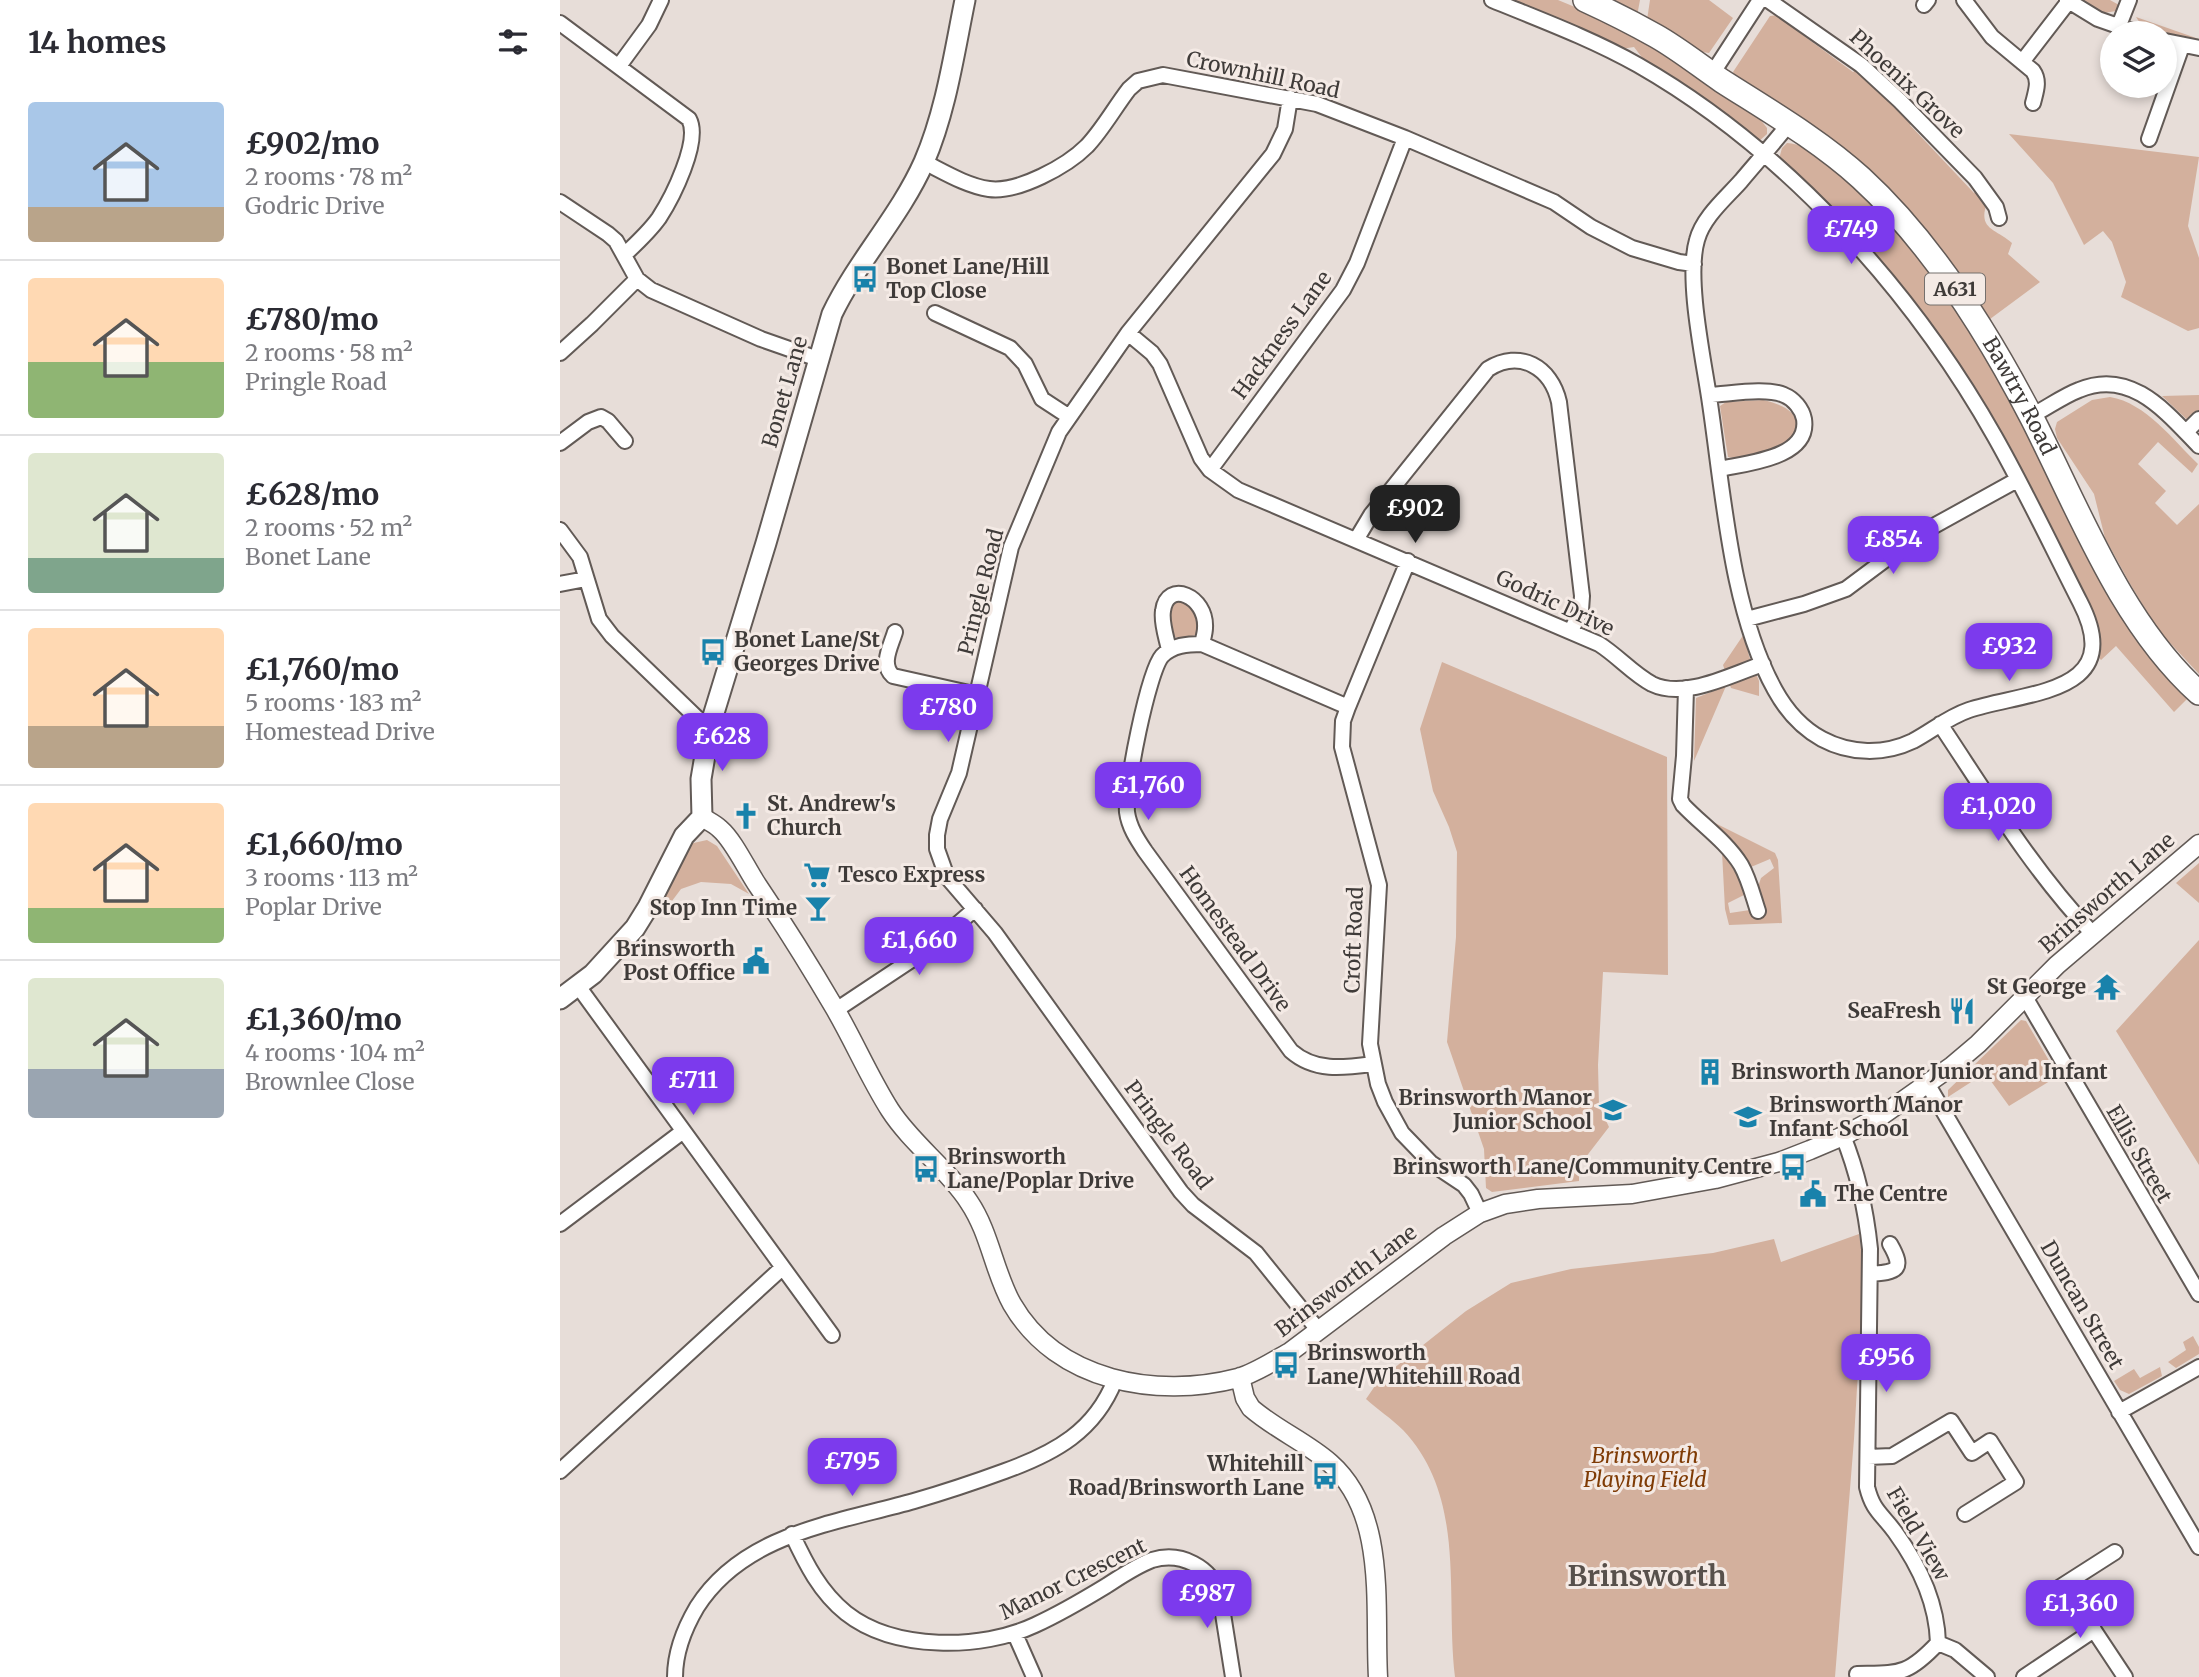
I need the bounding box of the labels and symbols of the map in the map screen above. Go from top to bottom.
street label: Phoenix Grove [1844,23,1971,144]
street label: Crownhill Road [1184,45,1343,104]
pin: £749 [1810,206,1892,266]
place label: Bonet Lane/Hill Top Close [886,253,1049,304]
bus stop icon: Bonet Lane/Hill Top Close [850,264,880,294]
street label: Hackness Lane [1226,265,1337,404]
road number: A631 [1925,274,1985,304]
street label: Bawtry Road [1977,332,2062,460]
street label: Bonet Lane [756,333,813,451]
pin: £902 [1374,486,1456,545]
pin: £854 [1852,516,1934,576]
street label: Pringle Road [952,525,1009,658]
street label: Godric Drive [1492,563,1619,642]
pin: £932 [1968,624,2050,683]
place label: Bonet Lane/St Georges Drive [734,626,881,677]
bus stop icon: Bonet Lane/St Georges Drive [698,637,728,667]
pin: £780 [907,684,989,744]
pin: £628 [681,714,763,773]
pin: £1,760 [1091,762,1205,822]
pin: £1,020 [1941,784,2055,843]
place label: St. Andrew's Church [767,790,896,841]
church icon: St. Andrew's Church [731,801,761,831]
street label: Brinsworth Lane [2033,826,2180,959]
supermarket icon: Tesco Express [802,860,832,890]
place label: Tesco Express [838,861,986,888]
street label: Homestead Drive [1174,861,1297,1017]
street label: Croft Road [1338,886,1369,994]
bar icon: Stop Inn Time [803,893,833,923]
place label: Stop Inn Time [650,894,797,921]
pin: £1,660 [862,918,976,977]
place label: Brinsworth Post Office [616,935,735,986]
public building icon: Brinsworth Post Office [741,946,771,976]
temple icon: St George [2092,972,2122,1002]
place label: St George [1987,973,2086,1000]
restaurant icon: SeaFresh [1947,996,1977,1026]
place label: SeaFresh [1847,997,1941,1024]
building icon: Brinsworth Manor Junior and Infant [1695,1057,1725,1087]
pin: £711 [652,1058,734,1117]
place label: Brinsworth Manor Junior and Infant [1731,1058,2108,1085]
street label: Pringle Road [1119,1075,1218,1195]
place label: Brinsworth Manor Junior School [1398,1084,1592,1135]
place label: Brinsworth Manor Infant School [1769,1091,1963,1142]
school or university icon: Brinsworth Manor Junior School [1598,1095,1628,1125]
street label: Ellis Street [2101,1100,2178,1208]
school or university icon: Brinsworth Manor Infant School [1733,1102,1763,1132]
place label: Brinsworth Lane/Poplar Drive [947,1143,1134,1194]
bus stop icon: Brinsworth Lane/Community Centre [1778,1152,1808,1182]
place label: Brinsworth Lane/Community Centre [1393,1153,1772,1180]
bus stop icon: Brinsworth Lane/Poplar Drive [911,1154,941,1184]
public building icon: The Centre [1798,1179,1828,1209]
place label: The Centre [1834,1180,1948,1207]
street label: Brinsworth Lane [1269,1218,1422,1343]
street label: Duncan Street [2035,1236,2130,1374]
pin: £956 [1845,1334,1927,1394]
place label: Brinsworth Lane/Whitehill Road [1307,1339,1520,1390]
bus stop icon: Brinsworth Lane/Whitehill Road [1271,1350,1301,1380]
pin: £795 [811,1438,893,1498]
park label: Brinsworth Playing Field [1583,1442,1707,1493]
place label: Whitehill Road/Brinsworth Lane [1069,1450,1304,1501]
bus stop icon: Whitehill Road/Brinsworth Lane [1310,1461,1340,1491]
street label: Field View [1881,1482,1956,1586]
street label: Manor Crescent [995,1531,1150,1626]
district label: Brinsworth [1568,1558,1727,1594]
pin: £987 [1166,1570,1248,1630]
pin: £1,360 [2023,1580,2137,1640]

